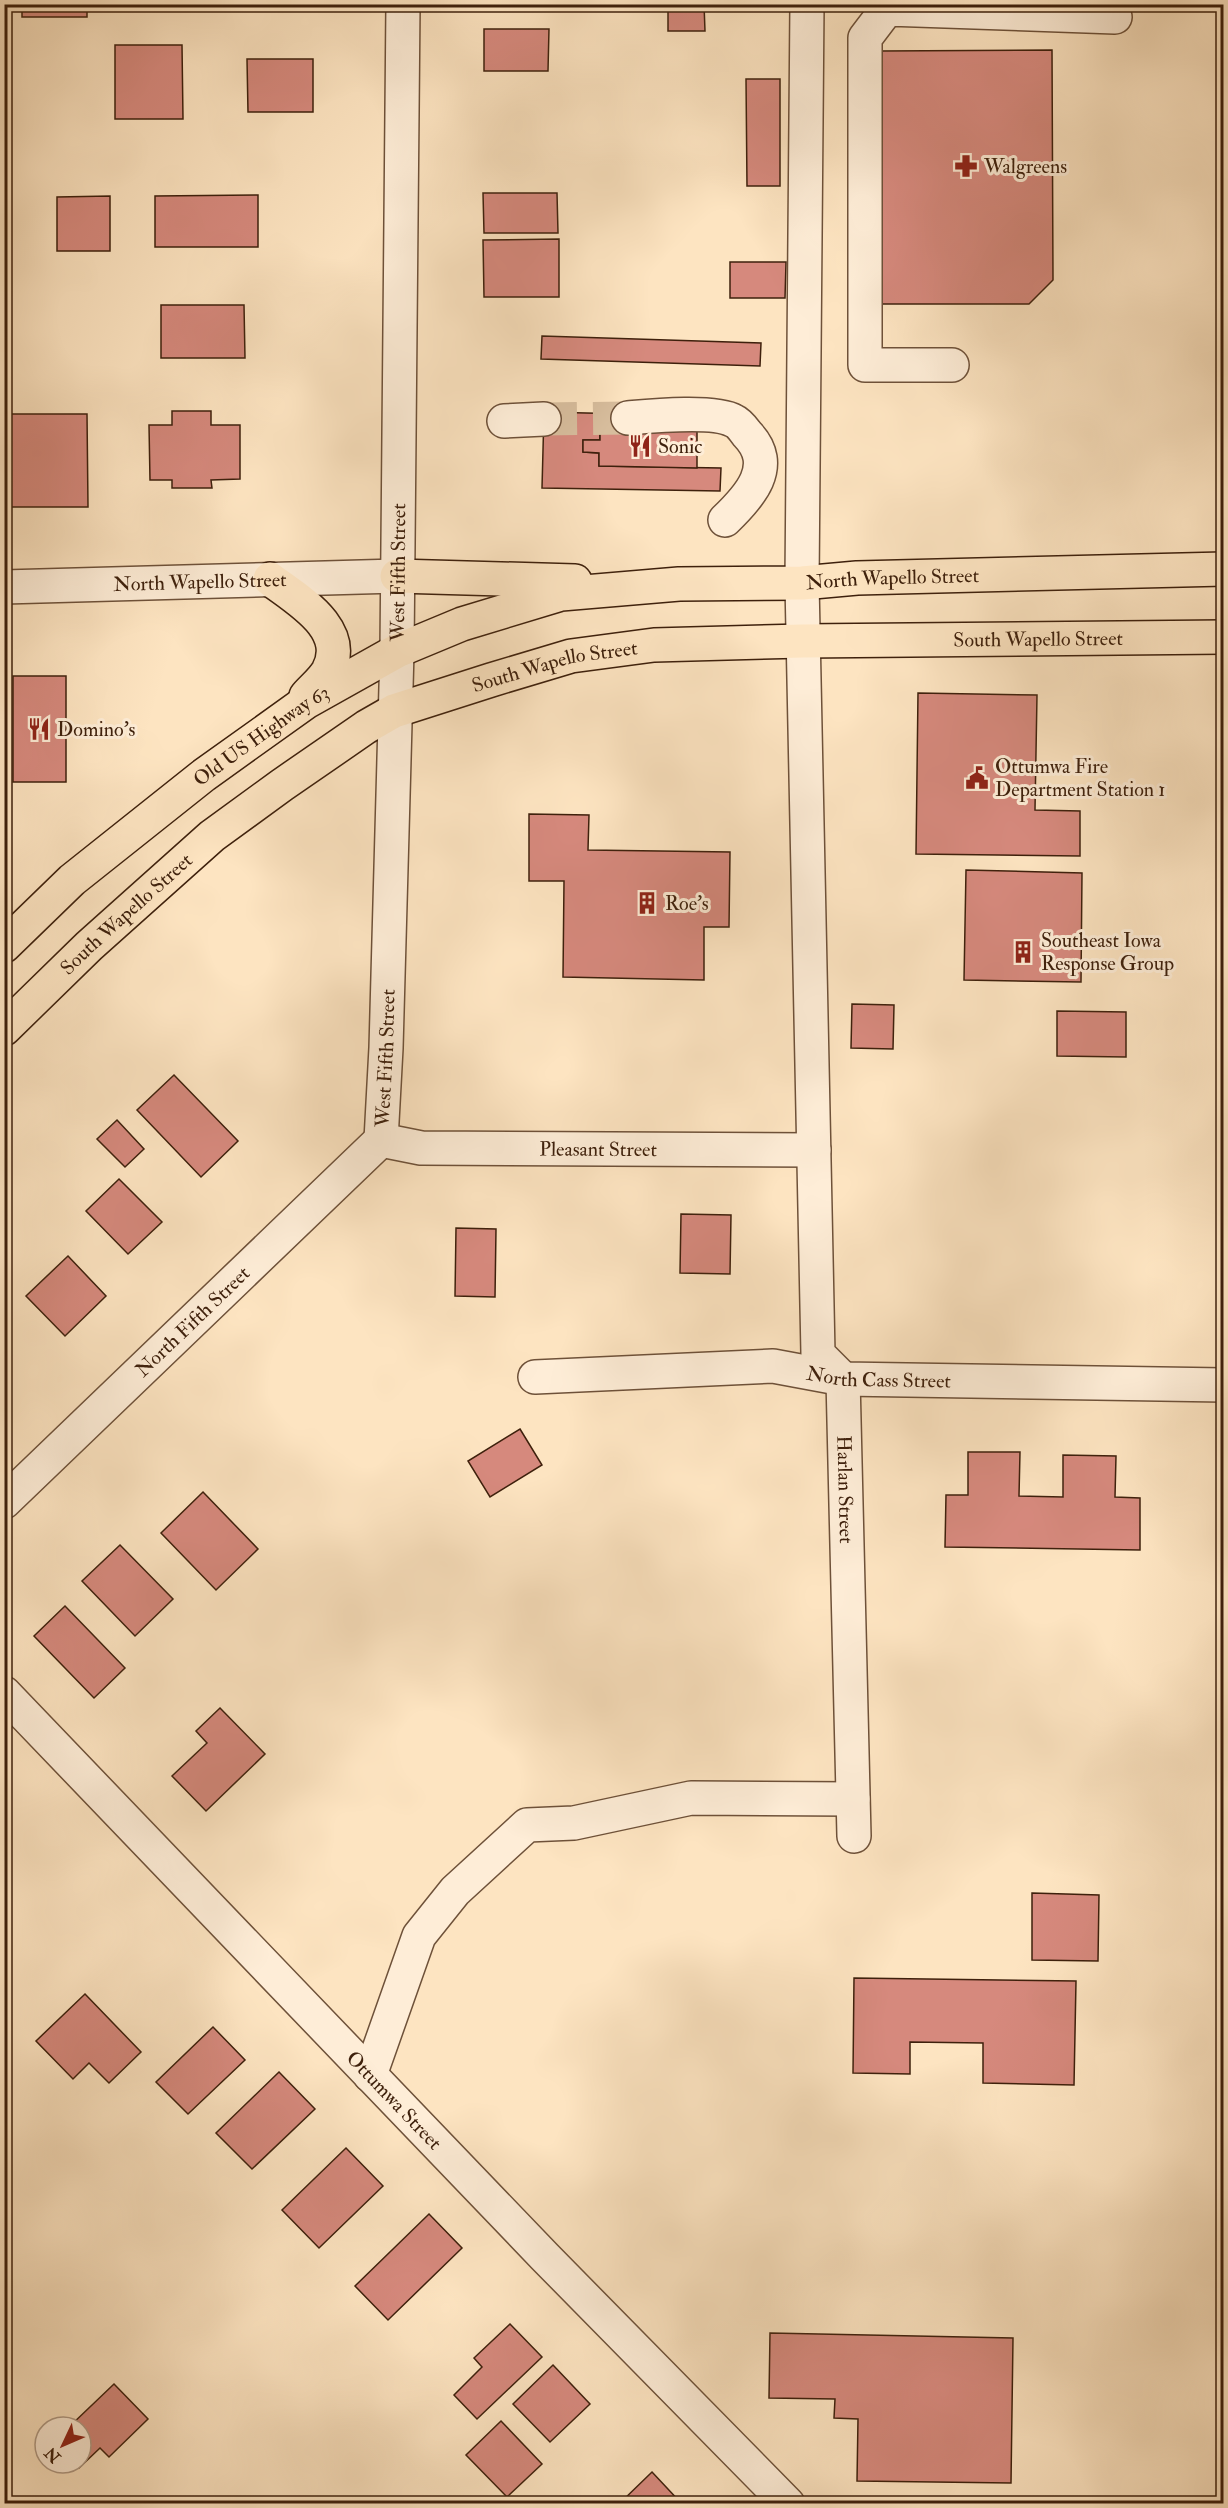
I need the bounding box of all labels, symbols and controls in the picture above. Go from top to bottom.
pharmacy icon: Walgreens [953,153,979,179]
place label: Walgreens [983,154,1067,179]
restaurant icon: Sonic [627,433,653,459]
place label: Sonic [658,434,702,459]
street label: West Fifth Street [385,503,411,642]
street label: North Wapello Street [805,563,980,596]
street label: North Wapello Street [113,567,287,597]
street label: South Wapello Street [953,626,1124,653]
street label: South Wapello Street [469,635,639,698]
street label: Old US Highway 63 [188,680,334,792]
restaurant icon: Domino's [26,716,52,742]
place label: Domino's [57,717,135,742]
place label: Ottumwa Fire Department Station 1 [995,754,1165,803]
public building icon: Ottumwa Fire Department Station 1 [964,765,990,791]
street label: South Wapello Street [55,847,198,980]
building icon: Roe's [634,890,660,916]
place label: Roe's [665,891,709,916]
place label: Southeast Iowa Response Group [1041,928,1174,977]
building icon: Southeast Iowa Response Group [1010,939,1036,965]
street label: West Fifth Street [370,988,401,1129]
street label: Pleasant Street [539,1137,658,1162]
street label: North Fifth Street [130,1260,256,1382]
street label: North Cass Street [804,1360,952,1394]
street label: Harlan Street [831,1435,859,1544]
street label: Ottumwa Street [341,2046,448,2156]
north arrow [33,2415,93,2475]
text: N [40,2442,66,2468]

